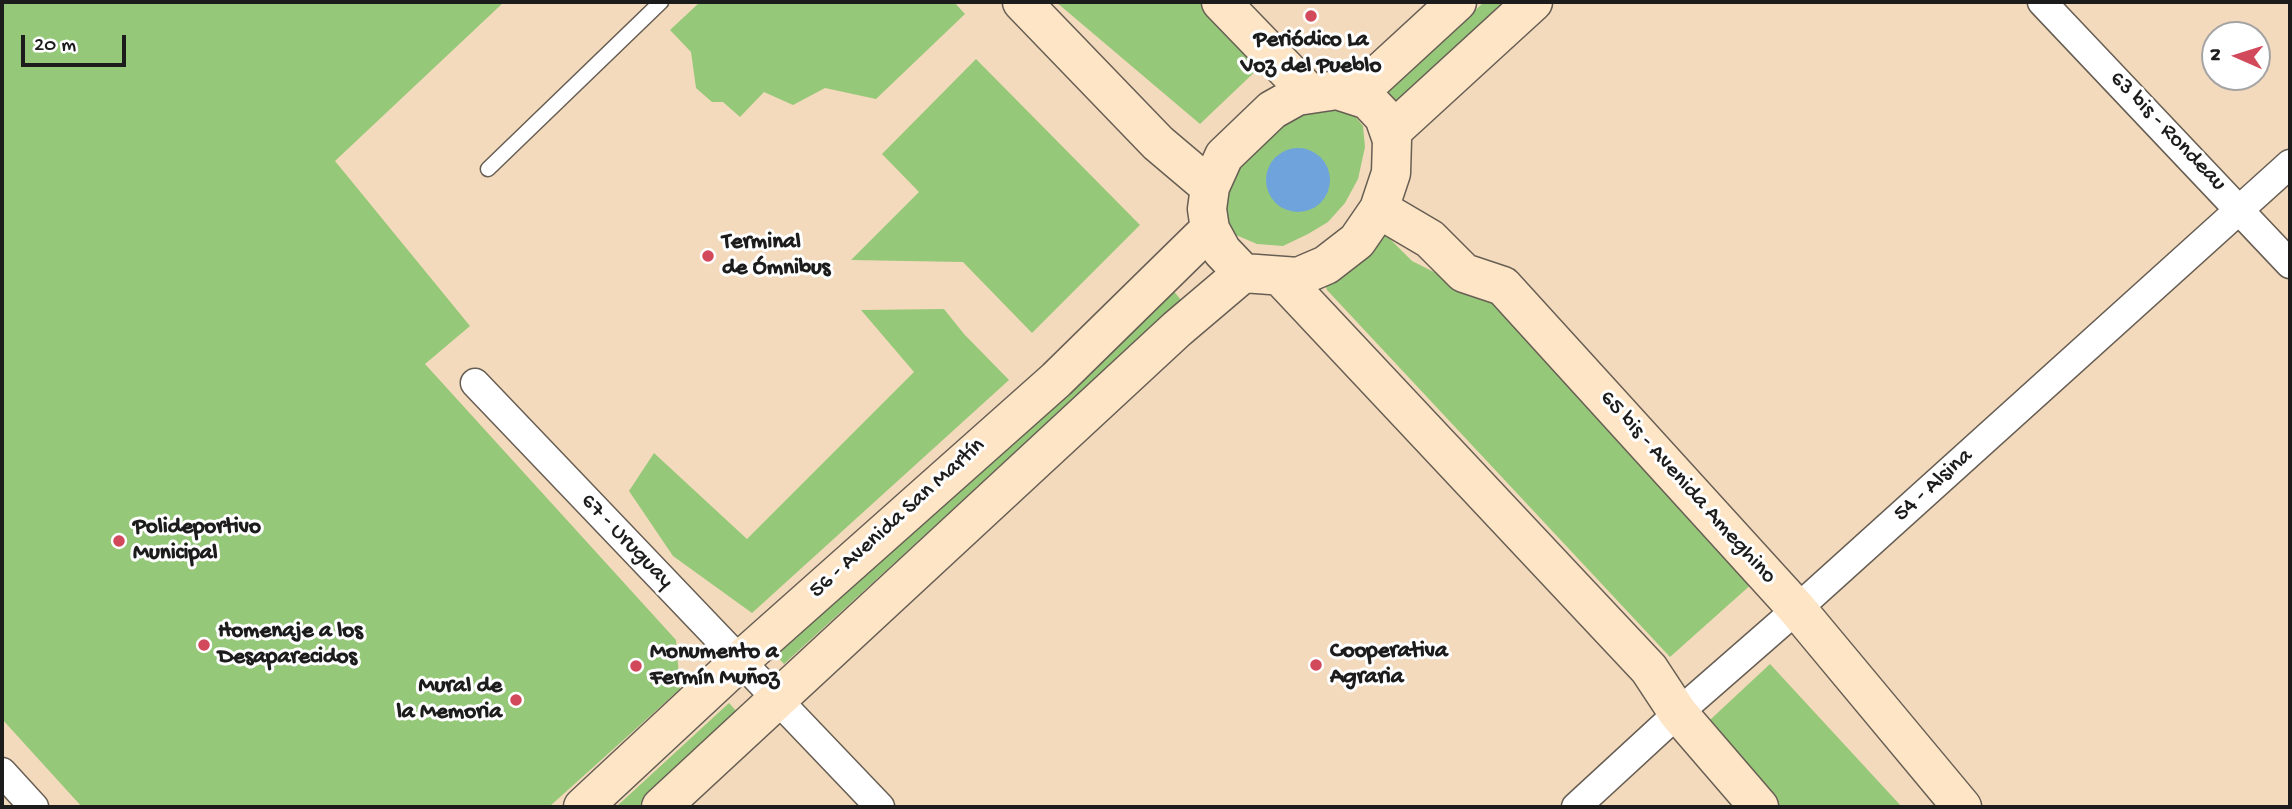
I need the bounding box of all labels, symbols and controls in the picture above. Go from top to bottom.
marker: Periódico La Voz del Pueblo [1303,8,1319,24]
scale bar [24,21,130,65]
north arrow [2201,21,2271,91]
place label: Periódico La Voz del Pueblo [1241,27,1381,81]
text: 20 m [34,34,76,59]
text: N [2205,48,2228,62]
street label: 63 bis - Rondeau [2103,66,2231,198]
place label: Terminal de Ómnibus [722,229,830,283]
marker: Terminal de Ómnibus [700,248,716,264]
street label: 65 bis - Avenida Ameghino [1593,385,1781,591]
street label: 56 - Avenida San Martín [804,433,992,605]
street label: 54 - Alsina [1889,443,1979,529]
street label: 67 - Uruguay [574,489,678,595]
place label: Polideportivo Municipal [133,514,261,568]
marker: Polideportivo Municipal [111,533,127,549]
place label: Homenaje a los Desaparecidos [218,618,363,672]
marker: Homenaje a los Desaparecidos [196,637,212,653]
place label: Cooperativa Agraria [1330,638,1448,692]
place label: Monumento a Fermín Muñoz [650,639,779,693]
marker: Cooperativa Agraria [1308,657,1324,673]
marker: Monumento a Fermín Muñoz [628,658,644,674]
place label: Mural de la Memoria [397,673,502,727]
marker: Mural de la Memoria [508,692,524,708]

